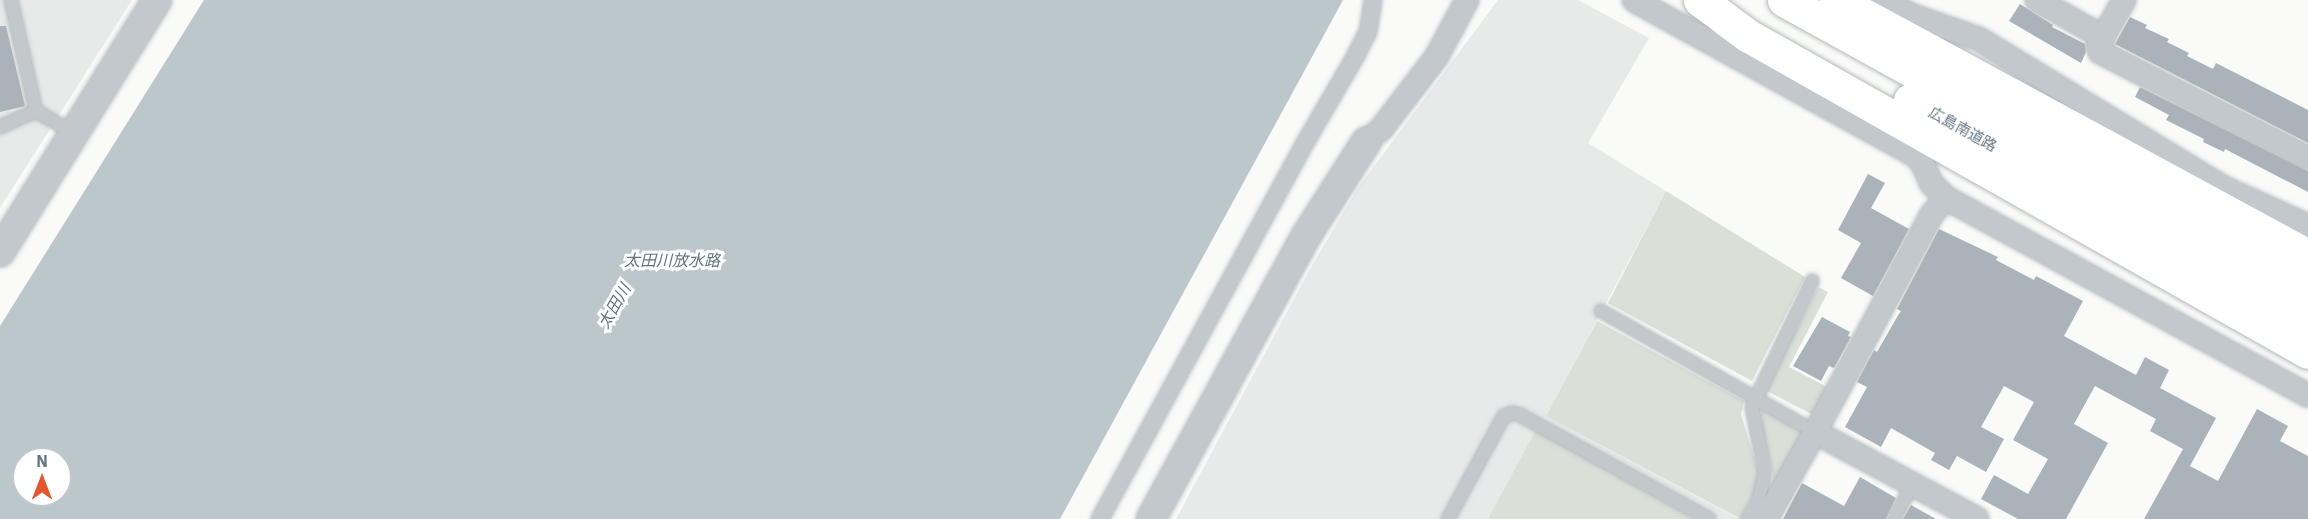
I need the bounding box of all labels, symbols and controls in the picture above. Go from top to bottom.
street label: 広島南道路 [1926,103,2000,155]
water label: 太田川放水路 [624,250,720,270]
water label: 太田川 [594,280,634,332]
north arrow [12,447,72,507]
text: N [36,451,48,471]

